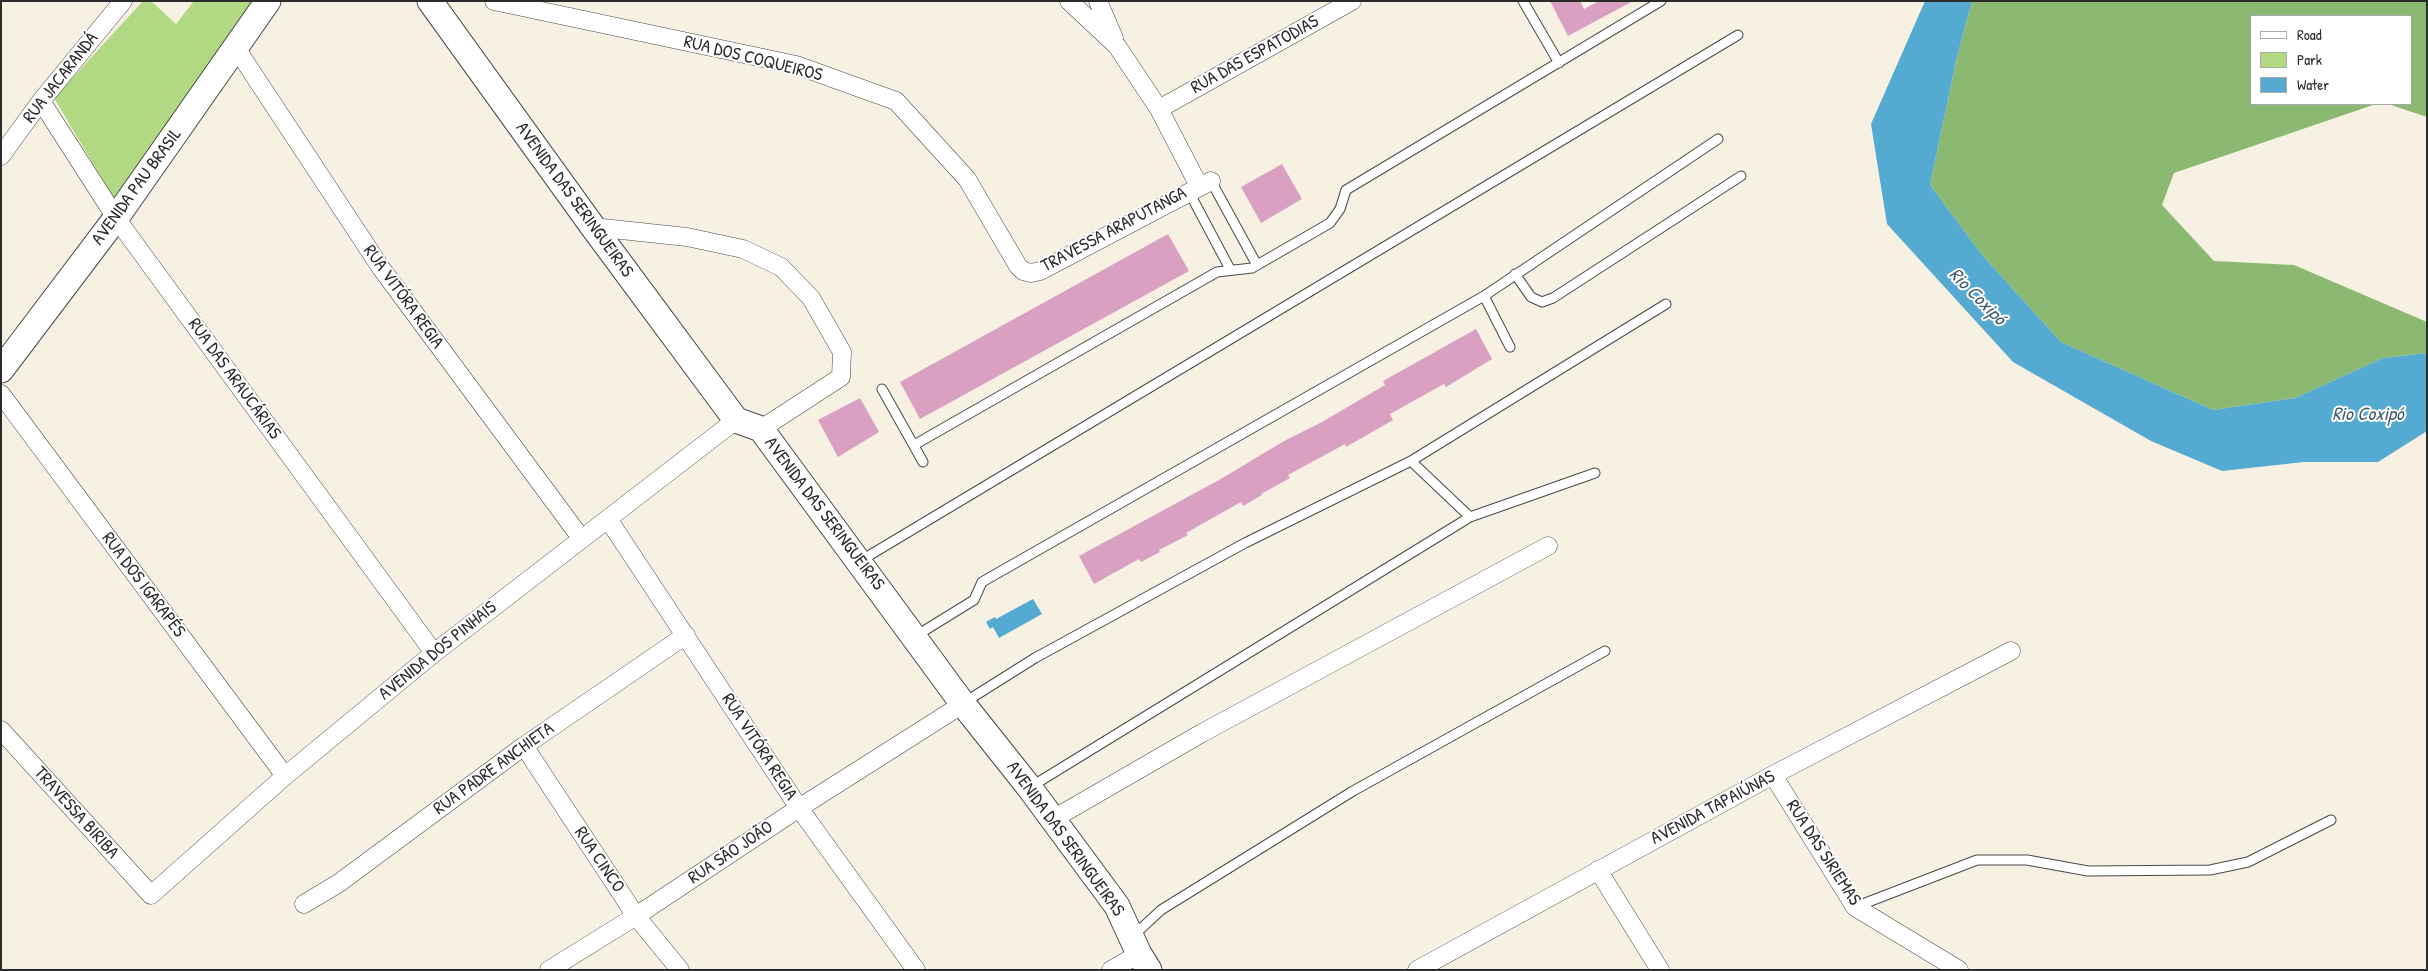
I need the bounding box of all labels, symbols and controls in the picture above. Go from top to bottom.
street label: RUA DAS ESPATODIAS [1187,11,1323,99]
legend [2250,15,2413,105]
text: Road [2297,24,2322,45]
street label: RUA JACARANDÁ [19,28,103,128]
street label: RUA DOS COQUEIROS [681,31,825,87]
text: Park [2297,49,2322,70]
text: Water [2297,74,2329,95]
street label: AVENIDA DAS SERINGUEIRAS [511,118,637,282]
street label: AVENIDA PAU BRASIL [87,124,187,250]
street label: TRAVESSA ARAPUTANGA [1038,183,1190,277]
street label: RUA VITÓRA REGIA [358,241,448,353]
water label: Rio Coxipó [1944,264,2010,330]
street label: RUA DAS ARAUCÁRIAS [183,314,285,444]
water label: Rio Coxipó [2332,404,2404,426]
street label: AVENIDA DAS SERINGUEIRAS [759,433,889,595]
street label: RUA DOS IGARAPÉS [97,528,189,642]
street label: AVENIDA DOS PINHAIS [375,597,501,705]
street label: RUA VITÓRA REGIA [717,690,801,804]
street label: RUA PADRE ANCHIETA [430,718,558,820]
street label: AVENIDA DAS SERINGUEIRAS [1002,757,1128,921]
street label: TRAVESSA BIRIBA [29,762,123,864]
street label: AVENIDA TAPAIÚNAS [1647,766,1779,850]
street label: RUA DAS SIRIEMAS [1781,796,1865,910]
street label: RUA SÃO JOÃO [684,817,778,889]
street label: RUA CINCO [569,823,629,897]

